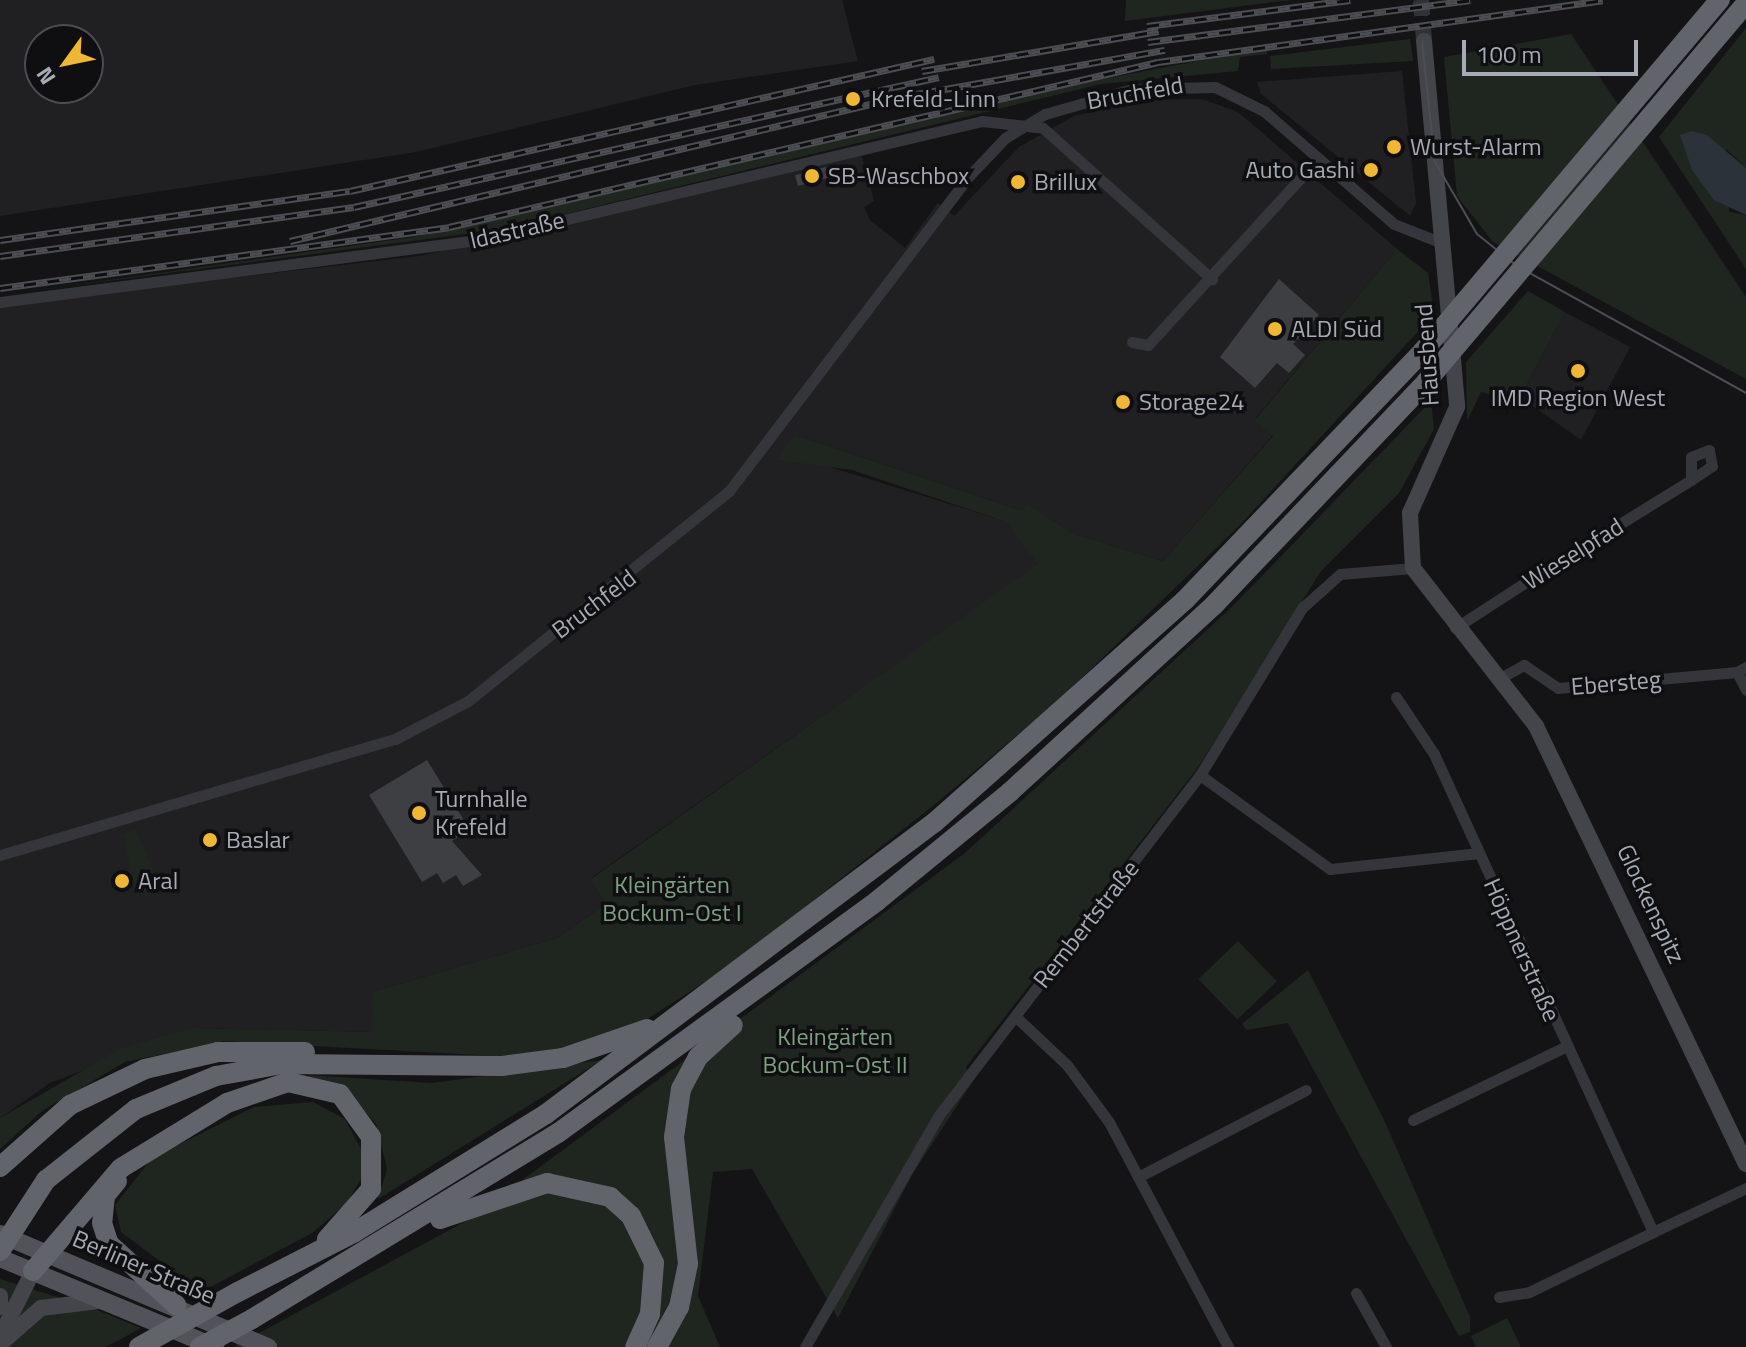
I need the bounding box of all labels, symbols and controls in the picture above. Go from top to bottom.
north arrow [24,24,104,104]
scale bar [1466,24,1642,74]
text: 100 m [1476,36,1542,72]
text: N [27,60,64,92]
street label: Bruchfeld [1085,70,1185,116]
place label: Krefeld-Linn [871,85,996,113]
marker: Krefeld-Linn [842,88,864,110]
place label: Wurst-Alarm [1410,133,1542,161]
marker: Wurst-Alarm [1385,138,1403,156]
place label: Auto Gashi [1245,156,1355,184]
marker: Auto Gashi [1362,161,1380,179]
place label: SB-Waschbox [828,162,969,190]
marker: SB-Waschbox [803,167,821,185]
place label: Brillux [1034,168,1097,196]
marker: Brillux [1009,173,1027,191]
street label: Idastraße [467,205,567,255]
street label: Hausbend [1409,303,1445,407]
place label: ALDI Süd [1291,315,1382,343]
marker: ALDI Süd [1266,320,1284,338]
marker: IMD Region West [1569,362,1587,380]
place label: IMD Region West [1491,384,1665,412]
place label: Storage24 [1139,388,1245,416]
marker: Storage24 [1114,393,1132,411]
street label: Wieselpfad [1518,512,1628,596]
street label: Bruchfeld [546,563,642,645]
street label: Ebersteg [1570,665,1662,701]
place label: Turnhalle Krefeld [435,785,528,841]
marker: Turnhalle Krefeld [410,804,428,822]
place label: Baslar [226,826,290,854]
marker: Baslar [201,831,219,849]
street label: Glockenspitz [1611,840,1691,968]
street label: Rembertstraße [1027,854,1145,994]
place label: Aral [138,867,178,895]
park label: Kleingärten Bockum-Ost I [602,871,742,927]
marker: Aral [113,872,131,890]
street label: Höppnerstraße [1478,874,1566,1026]
park label: Kleingärten Bockum-Ost II [762,1023,908,1079]
street label: Berliner Straße [68,1224,220,1310]

